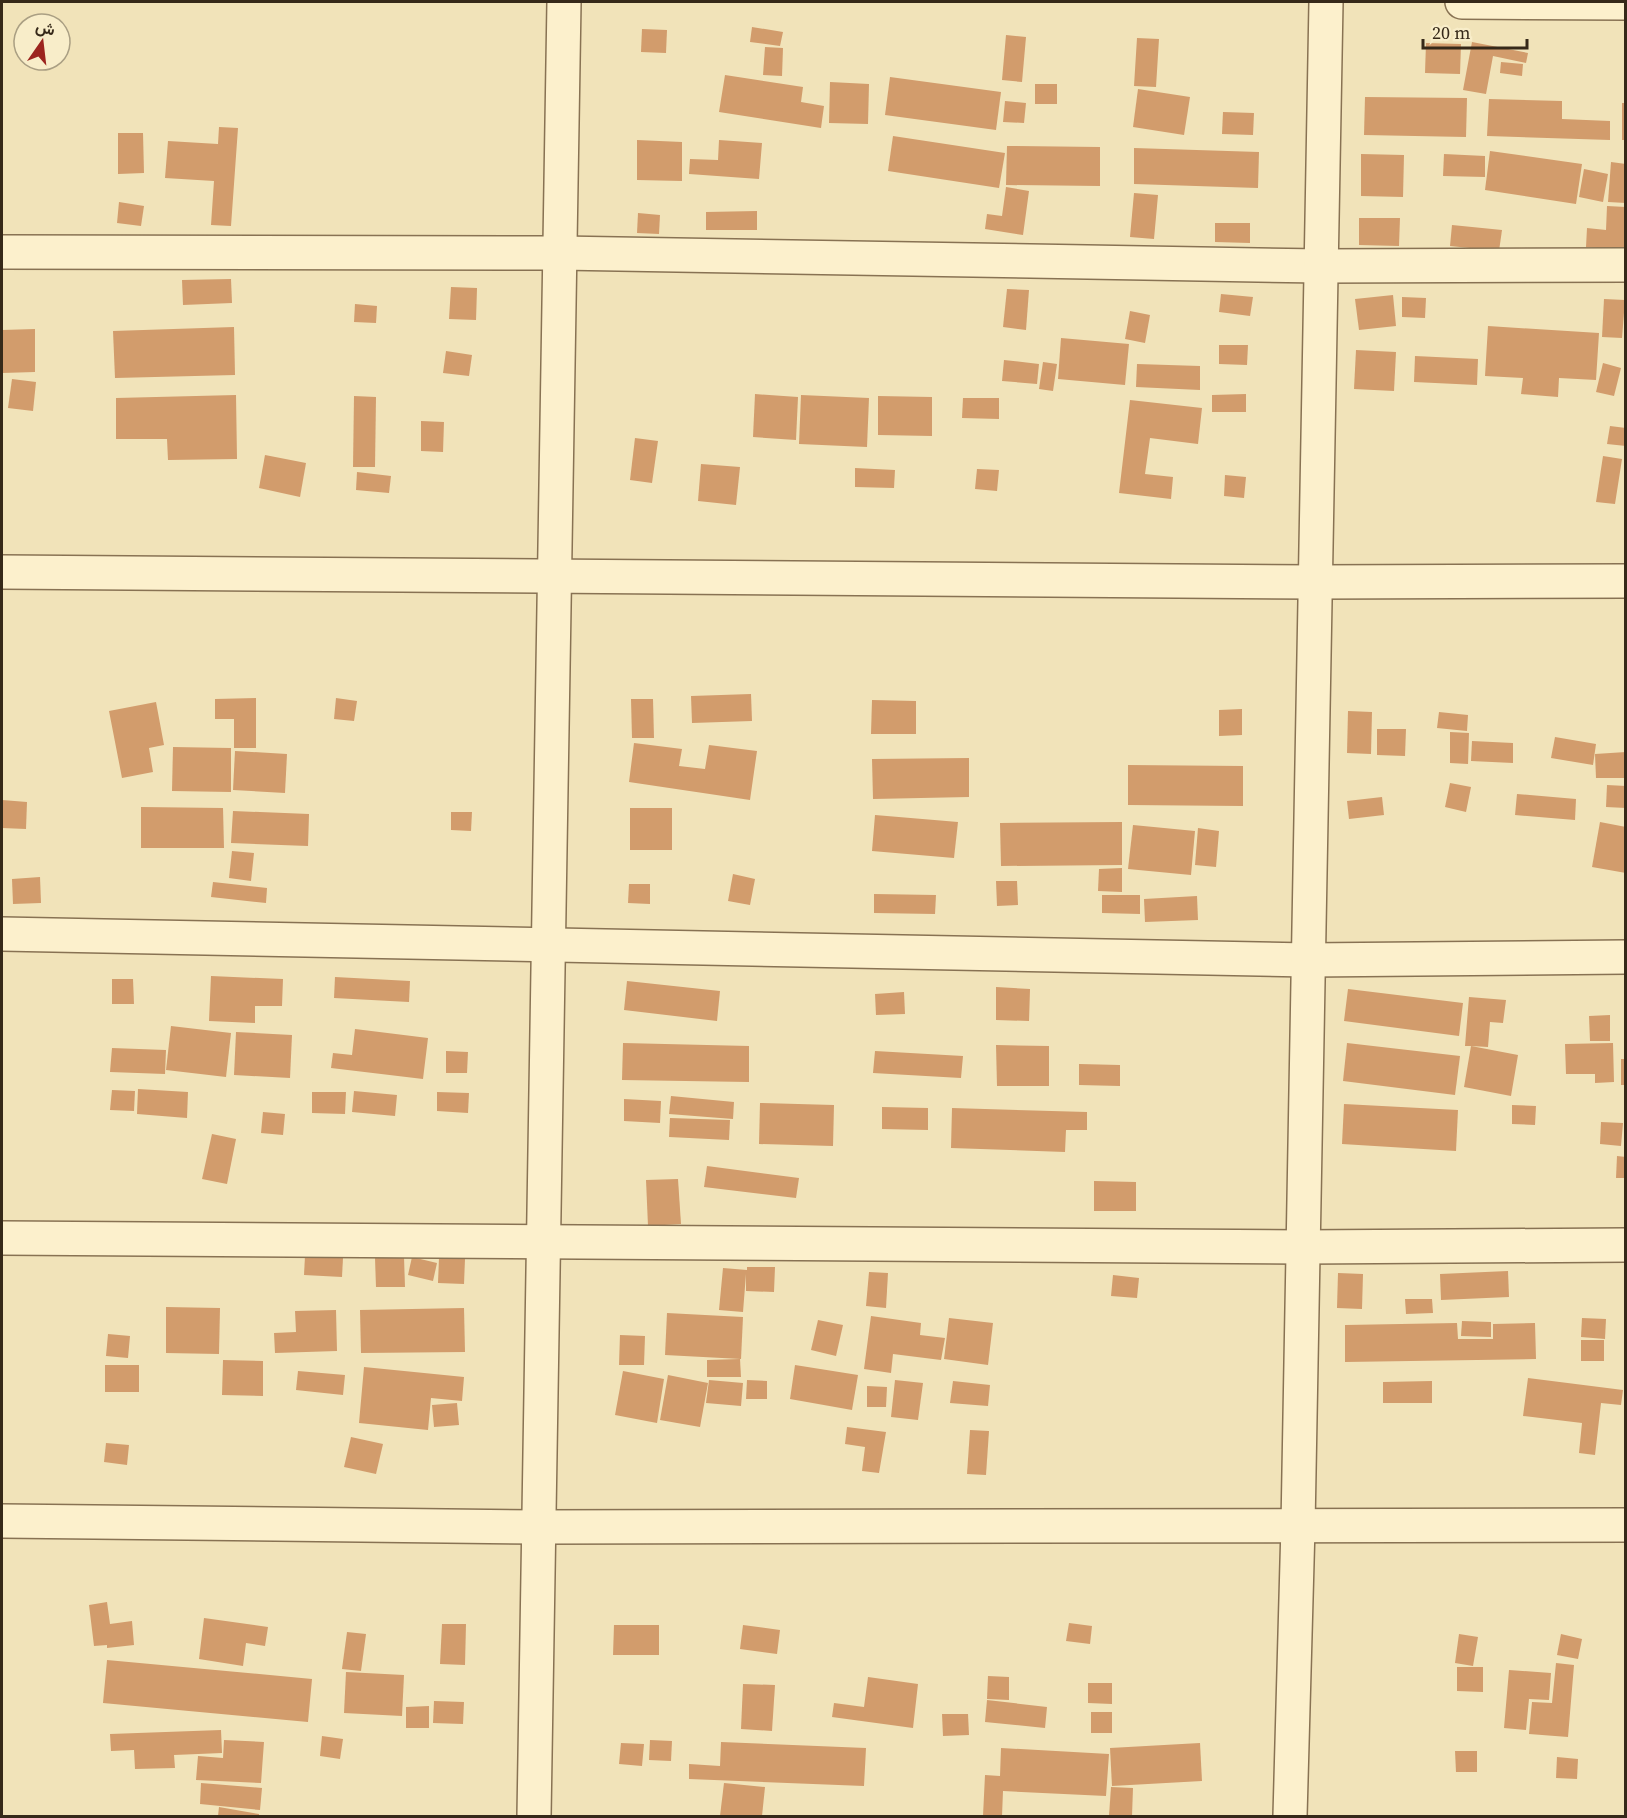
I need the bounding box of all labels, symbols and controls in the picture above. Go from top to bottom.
north arrow [12,12,72,72]
scale bar [1423,12,1526,50]
text: ش [34,14,58,40]
text: 20 m [1432,20,1470,45]

